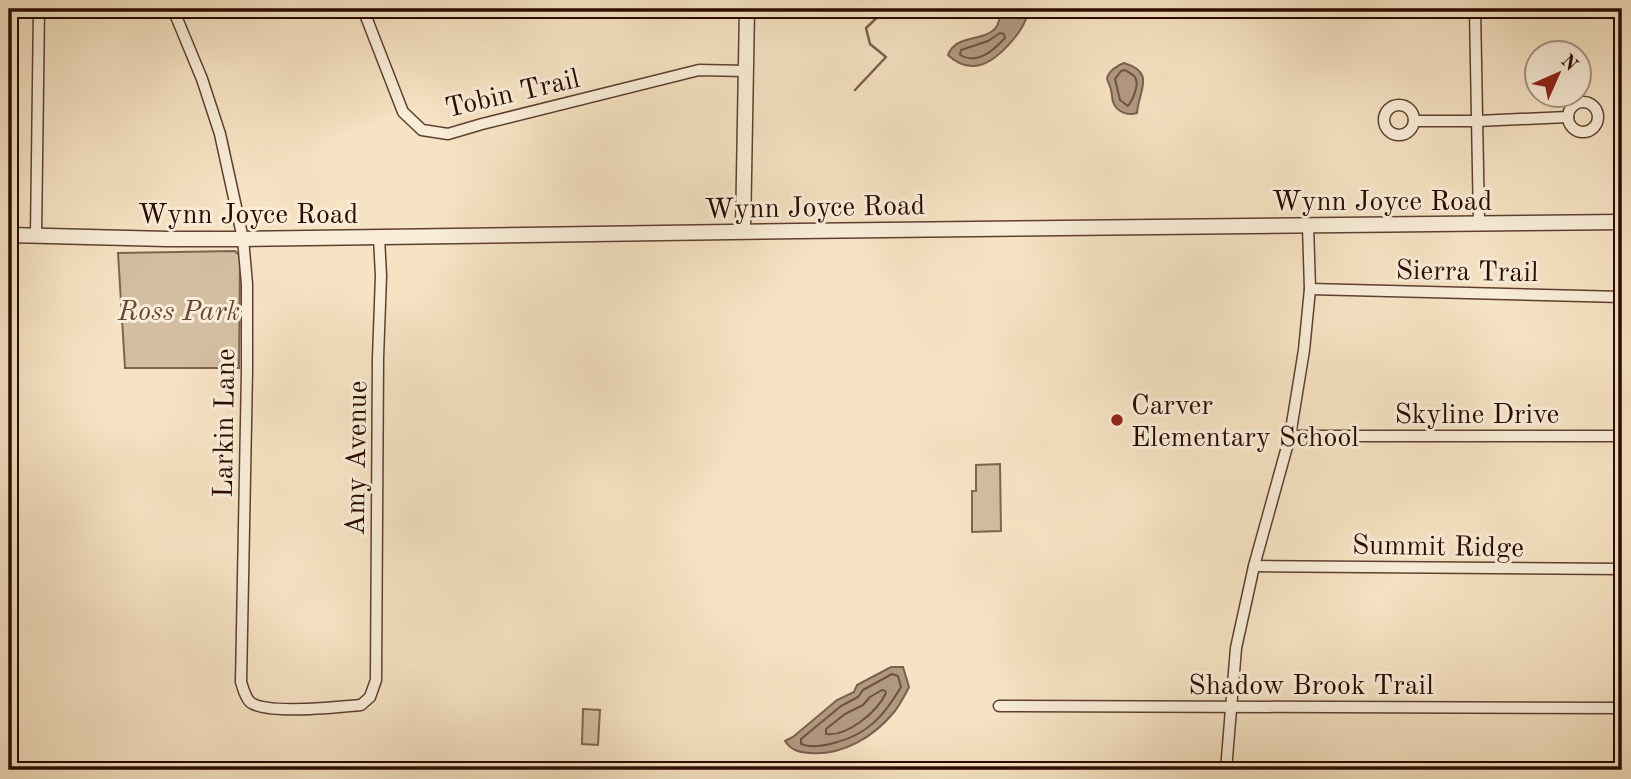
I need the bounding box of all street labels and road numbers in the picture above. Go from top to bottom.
street label: Tobin Trail [443,66,583,124]
street label: Wynn Joyce Road [1272,189,1492,217]
street label: Wynn Joyce Road [704,193,926,225]
street label: Wynn Joyce Road [138,202,358,230]
street label: Sierra Trail [1395,258,1539,288]
street label: Larkin Lane [211,348,241,498]
street label: Amy Avenue [343,380,373,536]
street label: Skyline Drive [1395,402,1559,430]
street label: Summit Ridge [1352,532,1524,564]
street label: Shadow Brook Trail [1188,673,1434,701]

